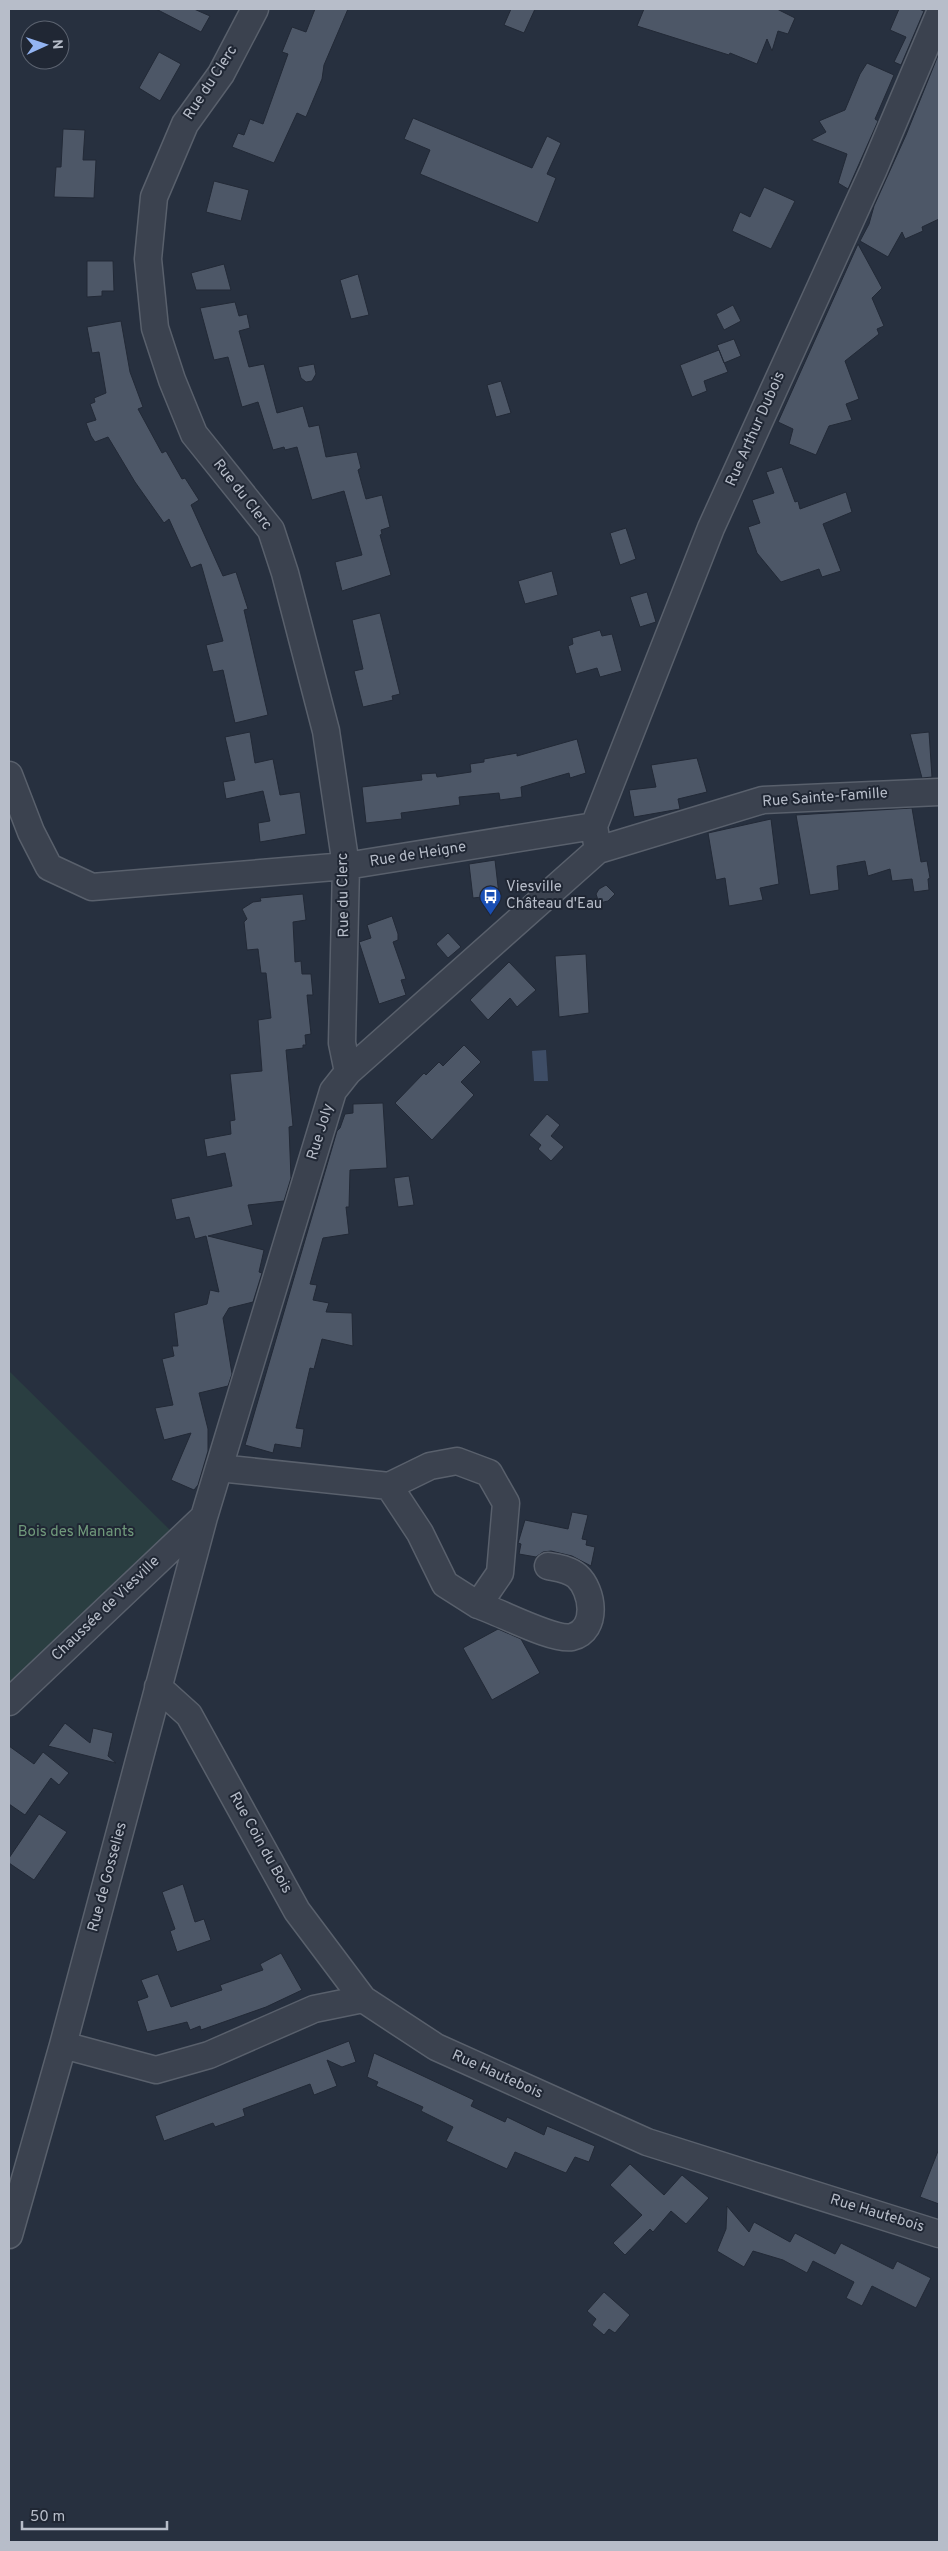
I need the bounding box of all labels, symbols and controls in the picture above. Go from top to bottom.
north arrow [20,20,70,70]
text: N [48,39,65,50]
street label: Rue du Clerc [180,42,242,124]
street label: Rue Arthur Dubois [722,369,790,489]
street label: Rue du Clerc [208,456,276,534]
street label: Rue Sainte-Famille [762,784,888,812]
street label: Rue de Heigne [368,838,468,872]
street label: Rue du Clerc [334,852,354,938]
place label: Viesville Château d'Eau [506,878,602,914]
bus stop icon: Viesville Château d'Eau [478,884,502,915]
street label: Rue Joly [303,1101,339,1163]
park label: Bois des Manants [18,1523,134,1542]
street label: Chaussée de Viesville [48,1552,164,1666]
street label: Rue Coin du Bois [224,1789,296,1897]
street label: Rue de Gosselies [84,1820,132,1934]
street label: Rue Hautebois [449,2046,545,2104]
street label: Rue Hautebois [828,2191,926,2237]
scale bar [22,2498,168,2530]
text: 50 m [30,2508,65,2527]

